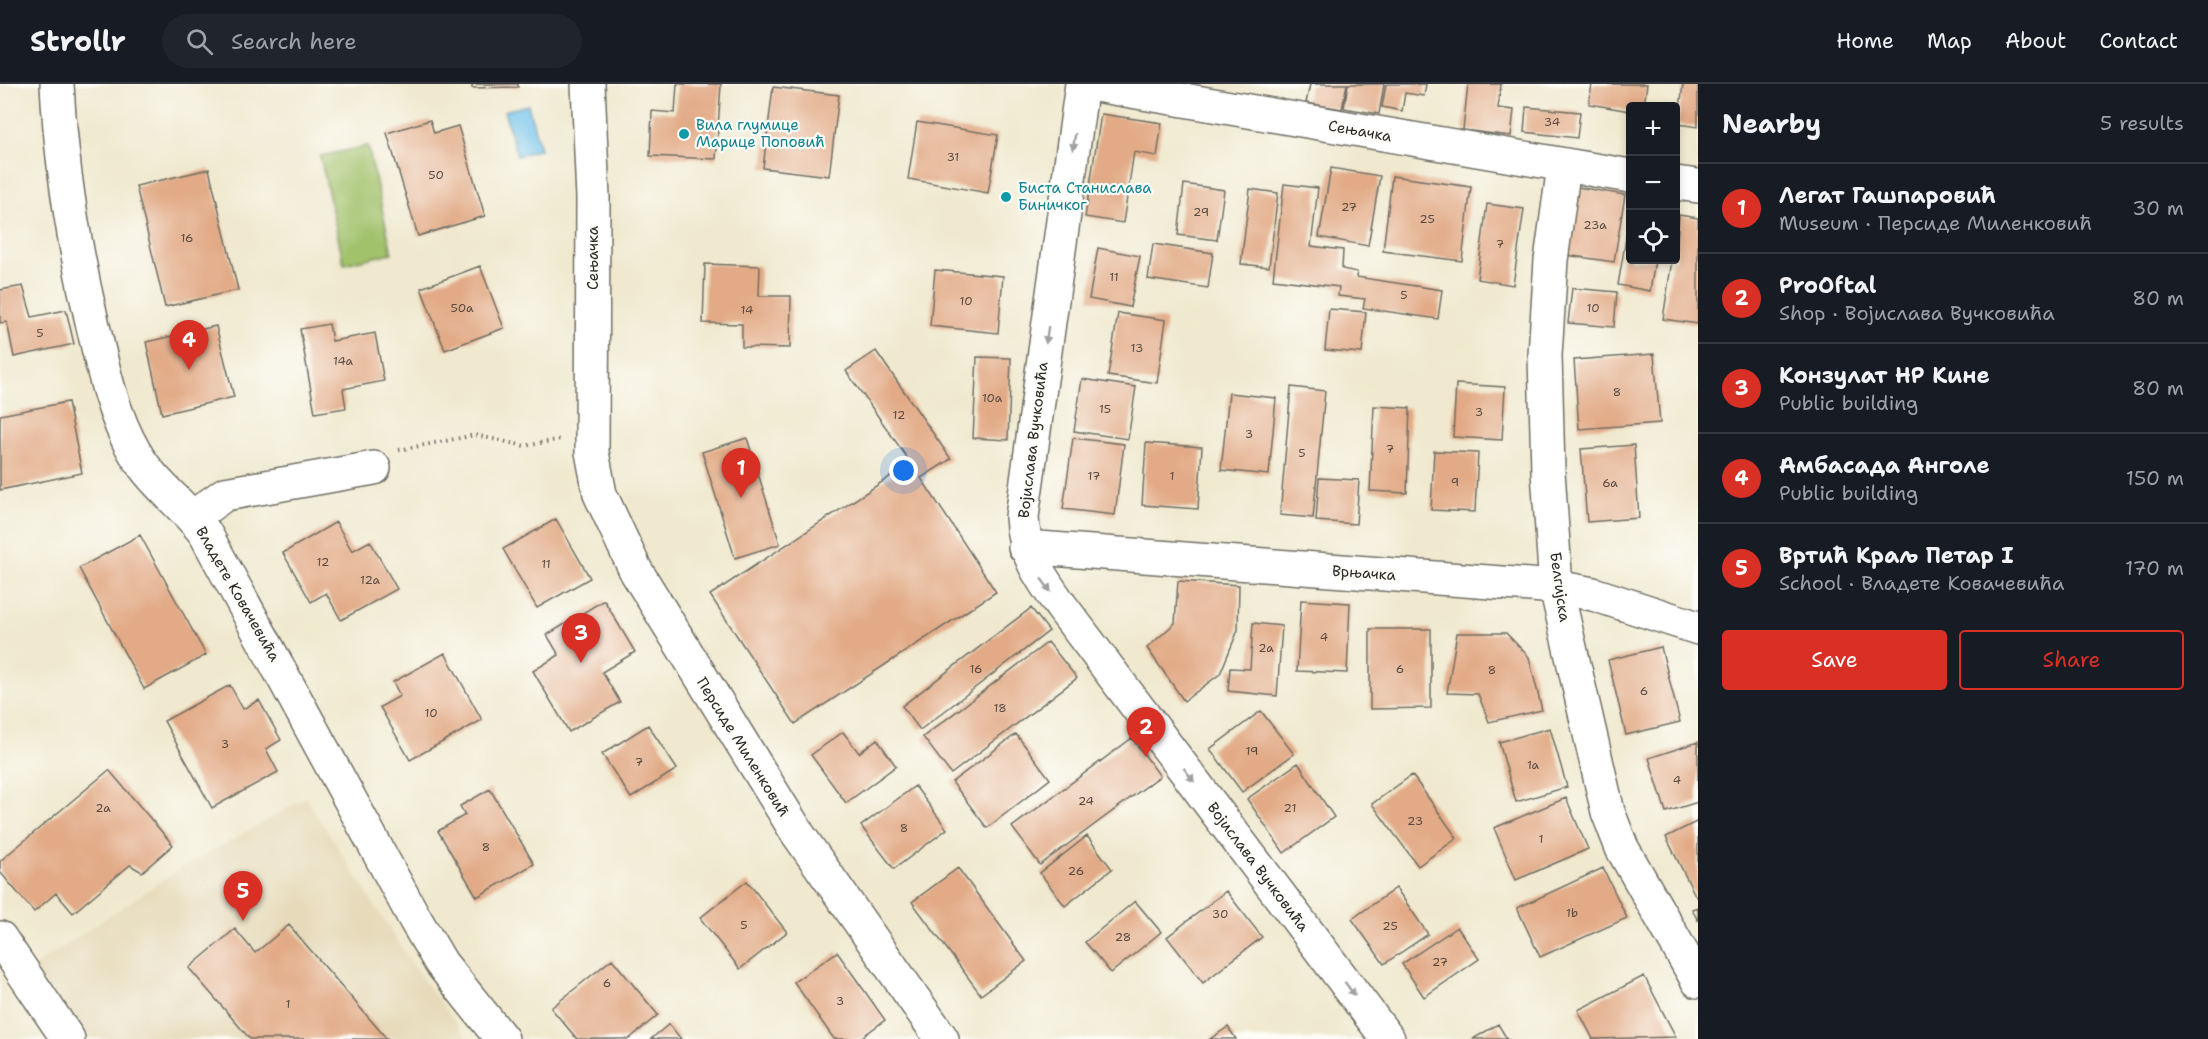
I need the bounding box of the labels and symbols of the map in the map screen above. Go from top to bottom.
house number: 34 [1544,114,1560,130]
place label: Вила глумице Марице Поповић [696,115,825,152]
street label: Сењачка [1327,116,1394,147]
marker: Вила глумице Марице Поповић [677,127,691,141]
one-way arrow [1069,133,1078,152]
house number: 31 [947,149,959,165]
house number: 50 [428,167,444,183]
place label: Биста Станислава Биничког [1018,178,1152,215]
marker: Биста Станислава Биничког [999,190,1013,204]
house number: 27 [1341,199,1357,215]
house number: 29 [1193,204,1209,220]
house number: 25 [1419,211,1435,227]
house number: 23a [1583,217,1607,233]
street label: Сењачка [583,225,603,290]
house number: 16 [180,230,194,246]
house number: 7 [1496,236,1504,252]
house number: 11 [1109,269,1119,285]
house number: 5 [1400,287,1408,303]
house number: 10 [959,293,973,309]
house number: 50a [451,300,474,316]
house number: 10 [1586,300,1600,316]
house number: 14 [741,302,753,318]
pin: 4 [170,320,208,370]
house number: 5 [36,325,44,341]
one-way arrow [1043,326,1052,345]
house number: 13 [1131,340,1143,356]
house number: 14a [333,353,354,369]
street label: Војислава Вучковића [1013,360,1053,519]
house number: 8 [1613,384,1621,400]
house number: 10a [982,390,1003,406]
house number: 15 [1099,401,1111,417]
house number: 3 [1475,404,1483,420]
house number: 12 [893,407,905,423]
house number: 3 [1245,426,1253,442]
house number: 7 [1386,441,1394,457]
house number: 5 [1298,445,1306,461]
pin: 1 [722,448,760,498]
your location [889,456,918,485]
house number: 17 [1088,468,1100,484]
house number: 1 [1169,468,1175,484]
house number: 9 [1451,474,1459,490]
house number: 6a [1602,475,1618,491]
street label: Владете Ковачевића [191,523,285,666]
street label: Белгијска [1545,551,1575,624]
house number: 12 [317,554,329,570]
house number: 11 [541,556,551,572]
street label: Врњачка [1331,561,1397,585]
house number: 12a [360,572,380,588]
one-way arrow [1040,578,1052,593]
pin: 3 [562,614,600,663]
house number: 4 [1320,629,1328,645]
house number: 2a [1258,640,1274,656]
house number: 16 [969,661,983,677]
house number: 6 [1396,661,1404,677]
house number: 8 [1488,662,1496,678]
street label: Персиде Миленковић [692,674,794,820]
house number: 6 [1640,683,1648,699]
house number: 18 [993,700,1007,716]
house number: 10 [424,705,438,721]
pin: 2 [1126,708,1166,757]
house number: 3 [221,736,229,752]
house number: 19 [1246,743,1258,759]
house number: 7 [635,754,643,770]
house number: 1a [1527,757,1540,773]
one-way arrow [1182,767,1195,783]
house number: 4 [1673,772,1681,788]
house number: 24 [1078,793,1094,809]
street label: Војислава Вучковића [1203,798,1314,936]
house number: 2a [95,800,111,816]
house number: 21 [1284,800,1296,816]
house number: 23 [1407,813,1423,829]
house number: 8 [900,820,908,836]
house number: 1 [1538,831,1544,847]
house number: 8 [482,839,490,855]
house number: 26 [1068,863,1084,879]
pin: 5 [224,872,262,921]
house number: 1b [1566,905,1578,921]
house number: 30 [1212,906,1228,922]
house number: 5 [740,917,748,933]
house number: 25 [1382,918,1398,934]
house number: 28 [1115,929,1131,945]
house number: 27 [1432,954,1448,970]
house number: 6 [603,975,611,991]
one-way arrow [1344,982,1356,997]
house number: 3 [836,993,844,1009]
house number: 1 [285,996,291,1012]

